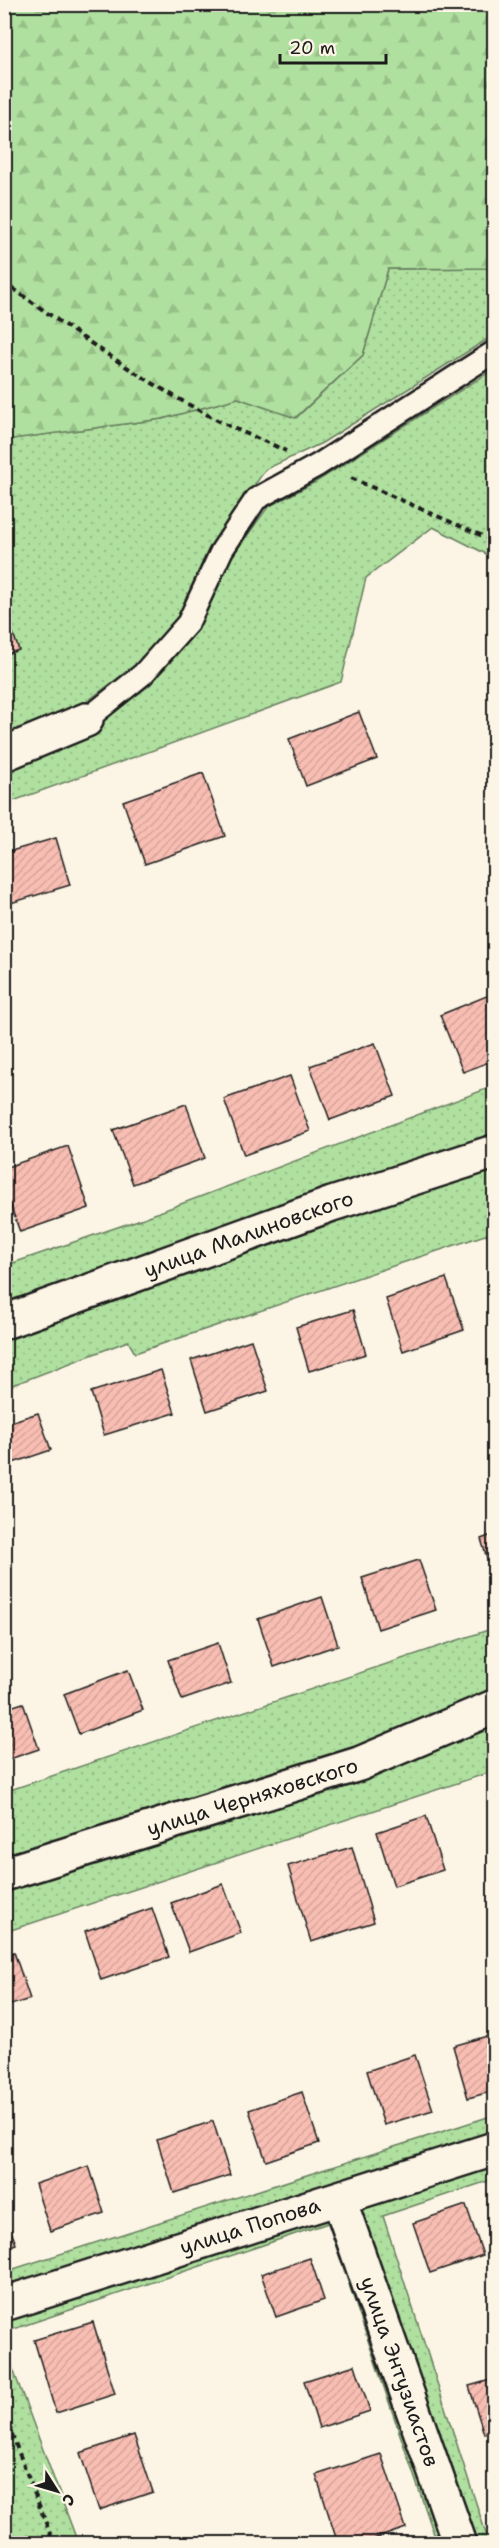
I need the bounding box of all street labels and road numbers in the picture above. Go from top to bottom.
street label: улица Малиновского [140,1184,357,1284]
street label: улица Черняховского [143,1751,361,1843]
street label: улица Попова [176,2191,324,2262]
street label: улица Энтузиастов [353,2273,446,2471]

